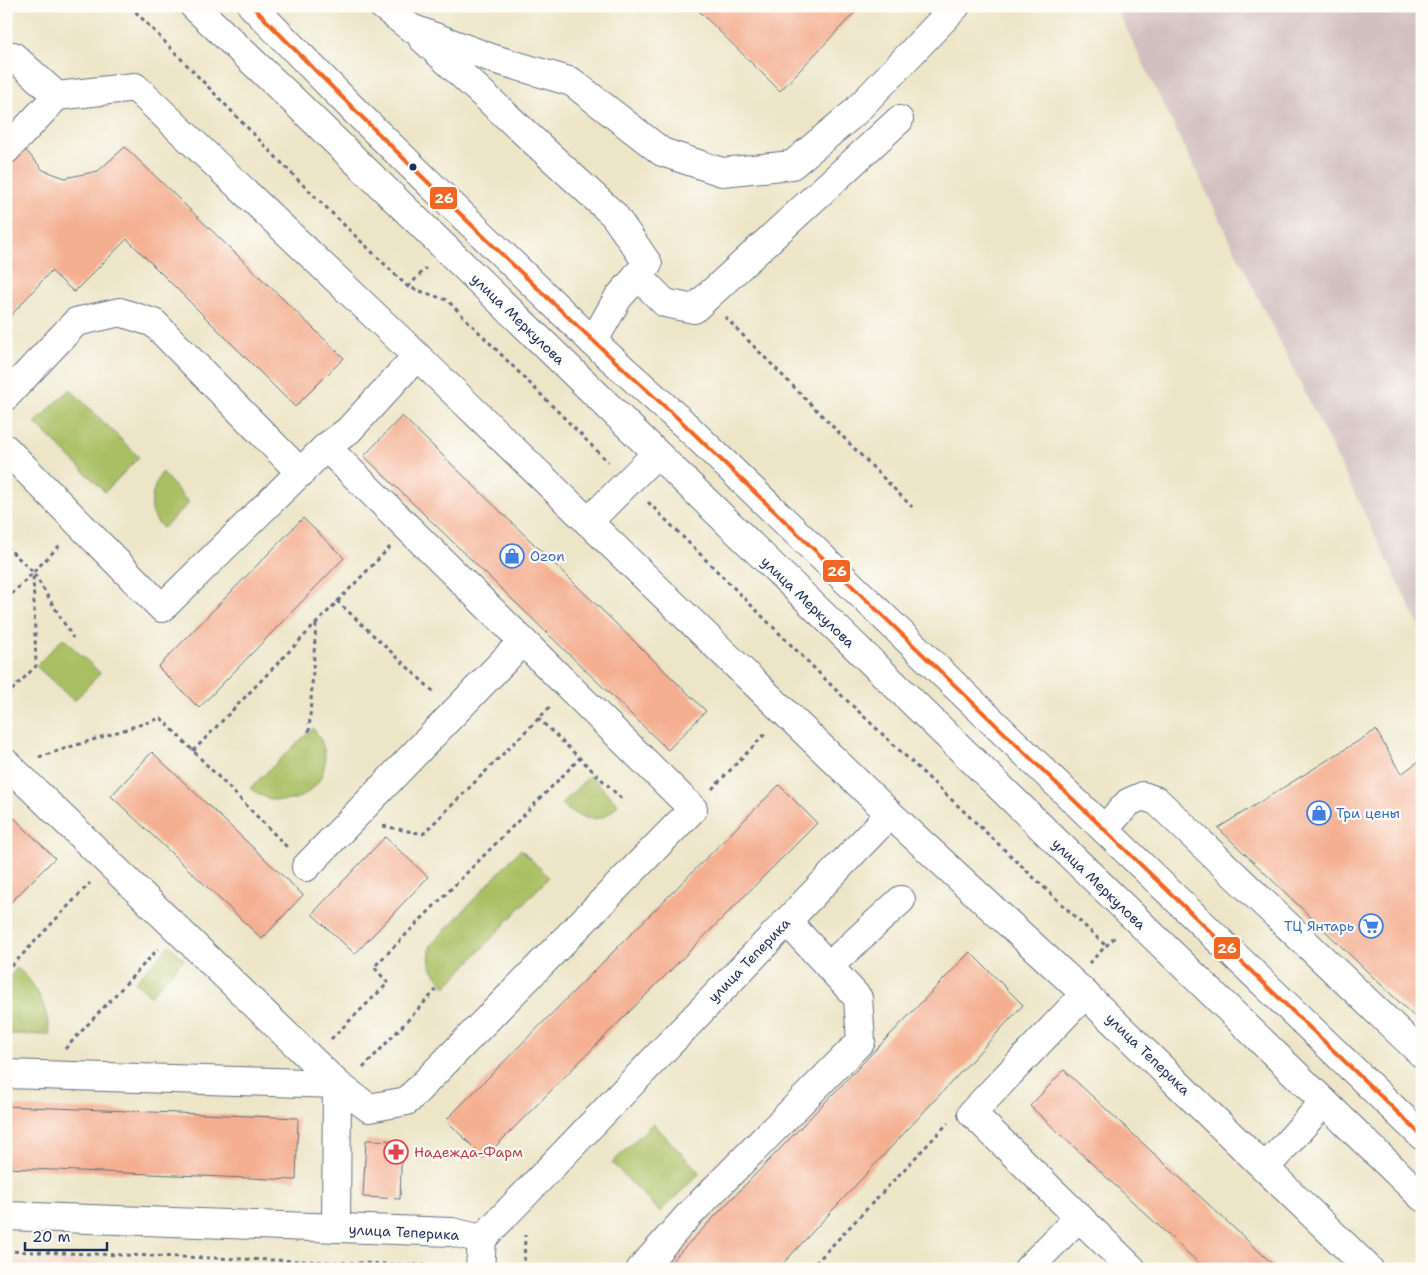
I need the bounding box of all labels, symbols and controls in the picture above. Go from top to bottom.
unlabelled marker [408,162,418,172]
line badge: 26 [429,186,458,210]
text: 26 [434,189,454,207]
street label: улица Меркулова [467,269,569,369]
shop icon: Ozon [499,543,525,569]
place label: Ozon [530,547,565,565]
street label: улица Меркулова [757,552,859,652]
line badge: 26 [822,559,851,583]
text: 26 [827,562,847,580]
shop icon: Три цены [1306,800,1332,826]
place label: Три цены [1336,804,1400,822]
street label: улица Меркулова [1048,834,1150,934]
supermarket icon: ТЦ Янтарь [1358,913,1384,939]
street label: улица Теперика [704,914,794,1006]
place label: ТЦ Янтарь [1284,917,1354,935]
line badge: 26 [1213,936,1241,960]
text: 26 [1217,939,1237,957]
street label: улица Теперика [1102,1009,1194,1099]
pharmacy icon: Надежда-Фарм [383,1139,409,1165]
place label: Надежда-Фарм [414,1143,523,1161]
scale bar [25,1220,108,1252]
street label: улица Теперика [348,1220,460,1244]
text: 20 m [32,1227,71,1247]

